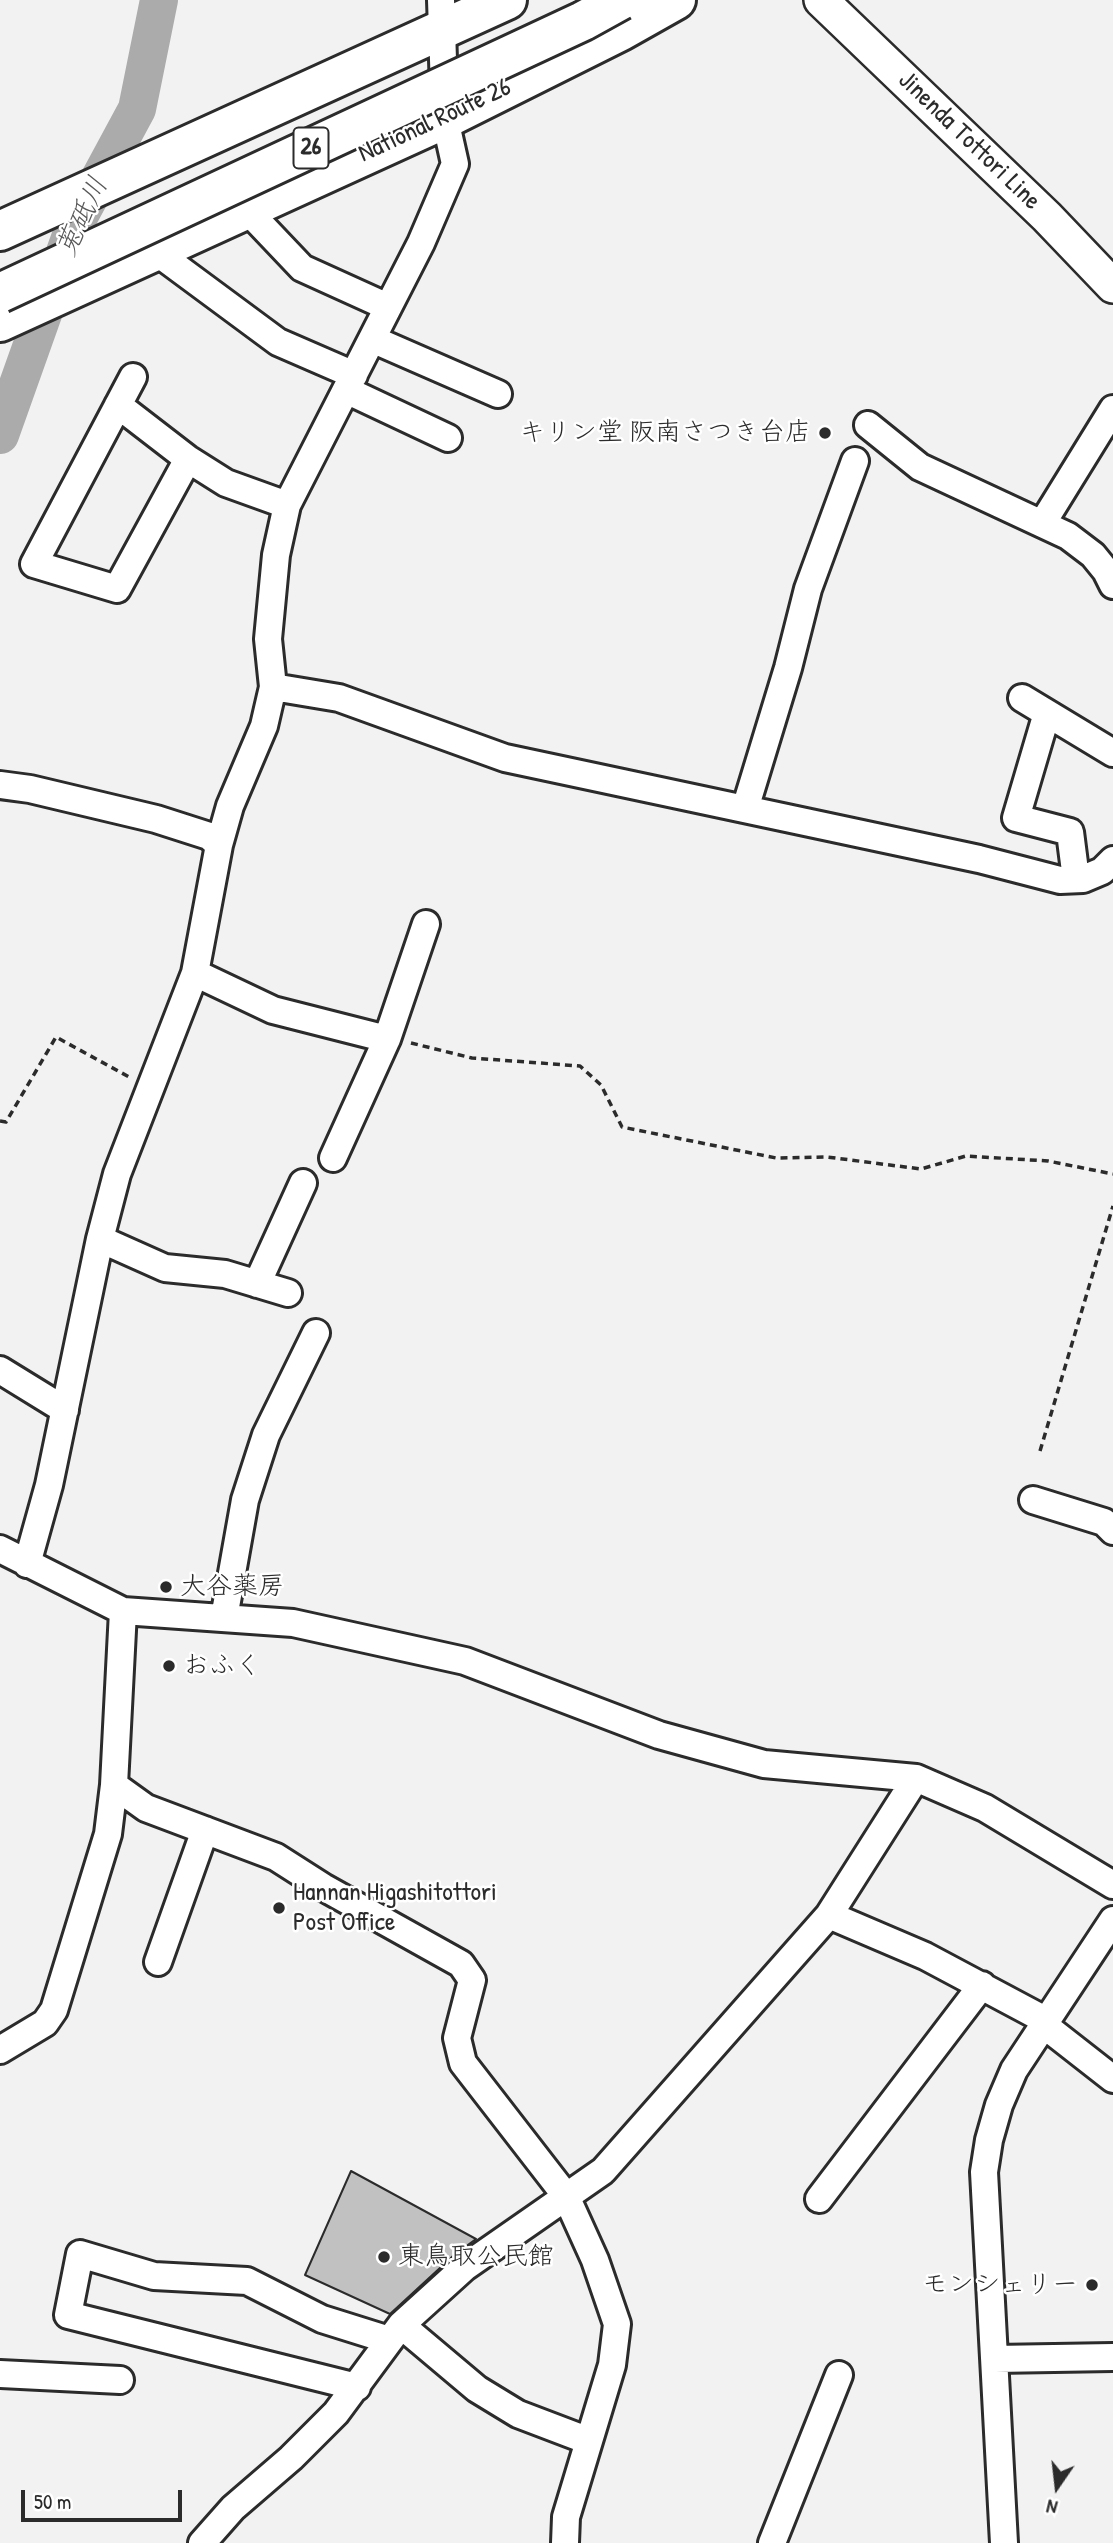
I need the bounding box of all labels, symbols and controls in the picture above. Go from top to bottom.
street label: Jinenda Tottori Line [891,65,1047,217]
street label: National Route 26 [354,72,516,170]
road number: 26 [294,128,328,168]
water label: 莵砥川 [50,172,116,262]
place label: キリン堂 阪南さつき台店 [519,417,811,449]
marker: キリン堂 阪南さつき台店 [817,425,833,441]
place label: 大谷薬房 [180,1571,284,1603]
marker: 大谷薬房 [158,1579,174,1595]
place label: おふく [183,1650,261,1682]
marker: おふく [161,1658,177,1674]
place label: Hannan Higashitottori Post Office [293,1877,497,1938]
marker: Hannan Higashitottori Post Office [271,1900,287,1916]
place label: 東鳥取公民館 [398,2241,554,2273]
marker: 東鳥取公民館 [376,2249,392,2265]
place label: モンシェリー [922,2269,1078,2301]
marker: モンシェリー [1084,2277,1100,2293]
north arrow [1022,2452,1092,2522]
scale bar [24,2476,186,2520]
text: 50 m [34,2487,71,2516]
text: N [1044,2494,1060,2521]

